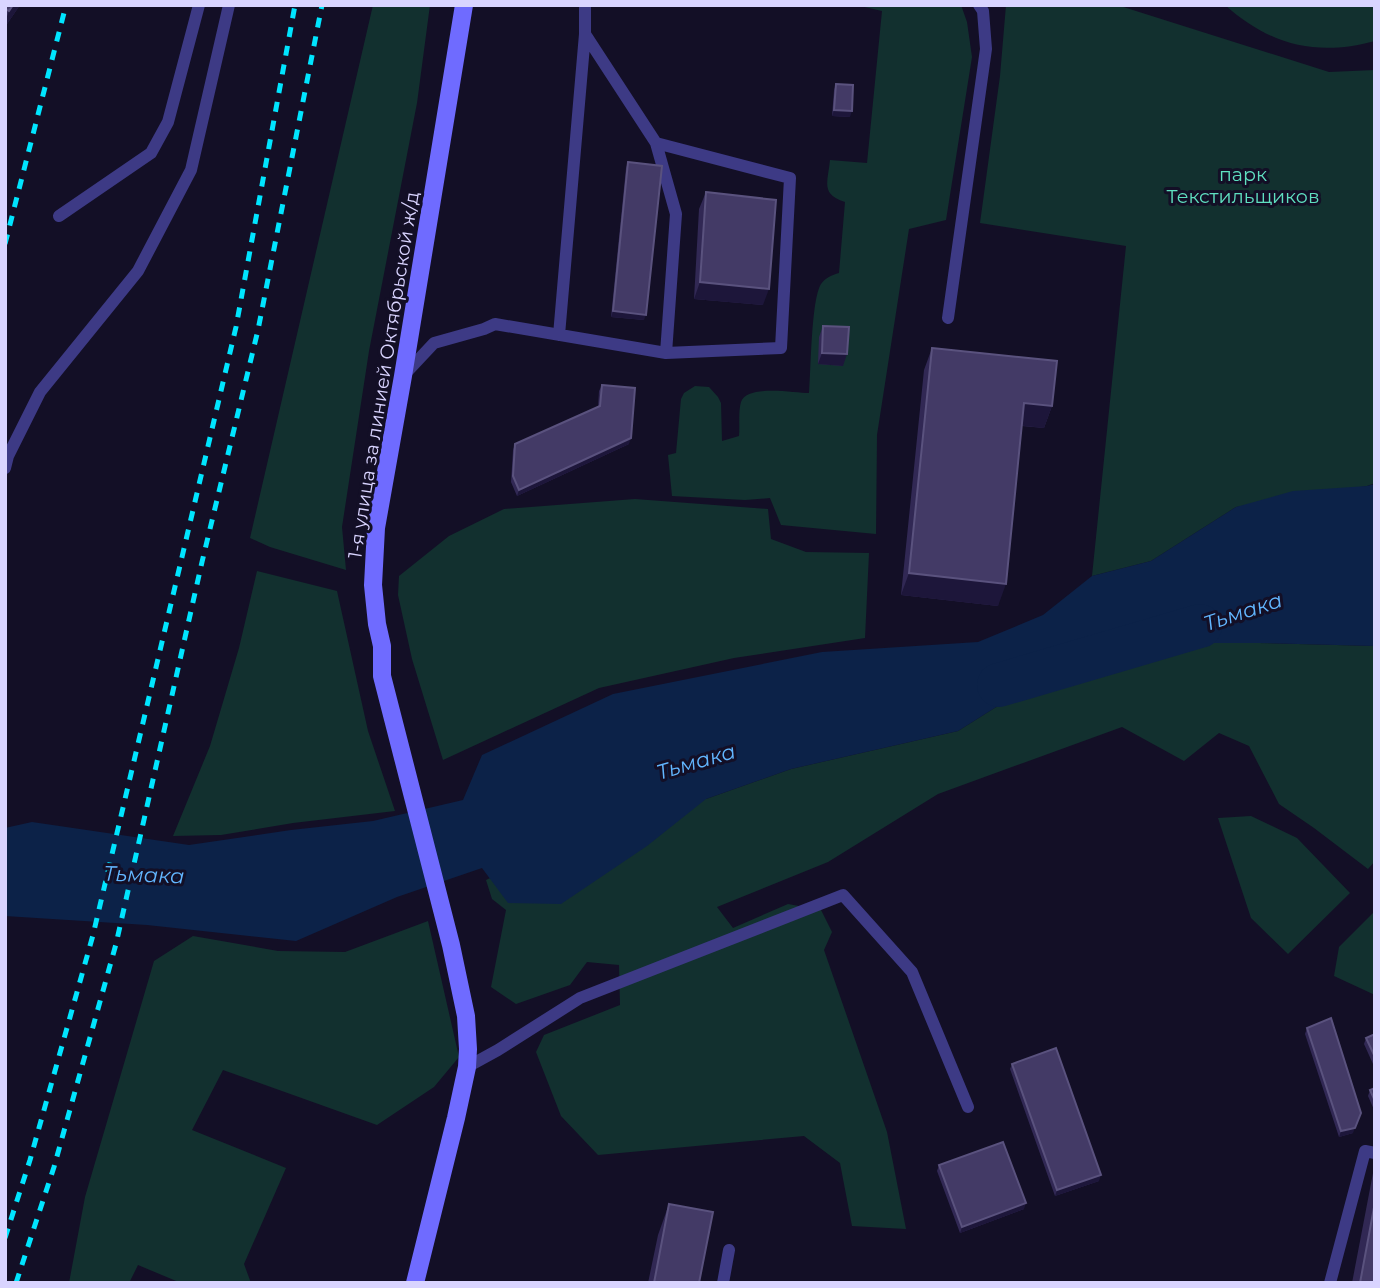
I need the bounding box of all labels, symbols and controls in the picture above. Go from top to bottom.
park label: парк Текстильщиков [1167,163,1319,208]
street label: 1-я улица за линией Октябрьской ж/д [343,190,424,560]
water label: Тьмака [1200,587,1285,636]
water label: Тьмака [653,738,738,785]
water label: Тьмака [103,861,185,888]

